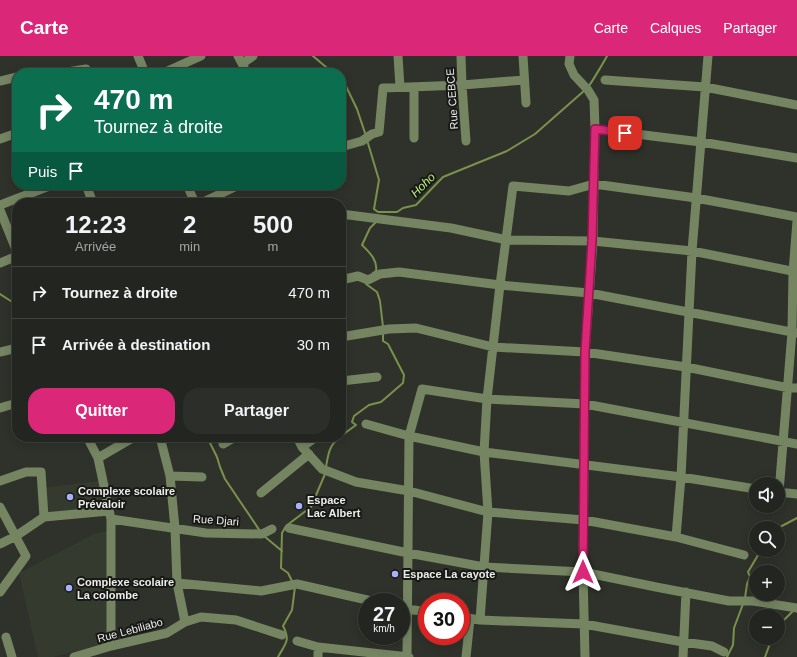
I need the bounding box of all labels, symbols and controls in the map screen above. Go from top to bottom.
text: Carte [20,17,69,38]
text: Carte [594,20,628,36]
text: Calques [650,20,701,36]
text: Partager [723,20,777,36]
street label: Rue CEBCE [444,68,460,130]
icon: right [28,84,80,136]
text: 470 m [94,84,173,115]
pin [608,116,642,150]
text: Tournez à droite [94,117,223,137]
icon: arrive [614,122,636,144]
icon: arrive [65,160,87,182]
text: Puis [28,163,57,180]
water label: Hoho [408,170,438,200]
text: 12:23 [65,211,126,238]
text: 2 [183,211,196,238]
text: 500 [253,211,293,238]
text: Arrivée [75,239,116,254]
text: min [179,239,200,254]
text: m [268,239,278,254]
icon: right [28,282,50,304]
text: Tournez à droite [62,284,178,301]
text: 470 m [288,284,330,301]
icon: arrive [28,334,50,356]
text: Arrivée à destination [62,336,210,353]
text: 30 m [297,336,330,353]
button: Quitter [28,388,175,434]
button: Partager [183,388,330,434]
map controls [749,477,785,645]
button: sound [749,477,785,513]
place label: Complexe scolaire Prévaloir [78,485,175,510]
marker: Complexe scolaire Prévaloir [65,492,75,502]
place label: Espace Lac Albert [307,494,361,519]
marker: Espace Lac Albert [294,501,304,511]
street label: Rue Djari [193,512,239,528]
button: search [749,521,785,557]
position arrow [562,551,604,593]
button: + [749,565,785,601]
place label: Espace La cayote [403,568,495,580]
marker: Espace La cayote [390,569,400,579]
place label: Complexe scolaire La colombe [77,576,174,601]
marker: Complexe scolaire La colombe [64,583,74,593]
speed limit sign: 30 [418,593,470,645]
text: 27 [373,603,395,625]
button: − [749,609,785,645]
street label: Rue Lebiliabo [96,615,164,645]
text: km/h [373,623,395,634]

